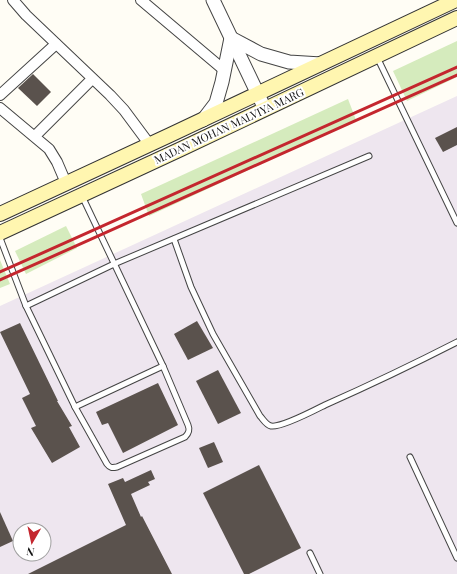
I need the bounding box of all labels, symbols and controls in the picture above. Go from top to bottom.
street label: MADAN MOHAN MALVIYA MARG [151,84,306,167]
north arrow [12,522,52,562]
text: N [25,544,35,560]

